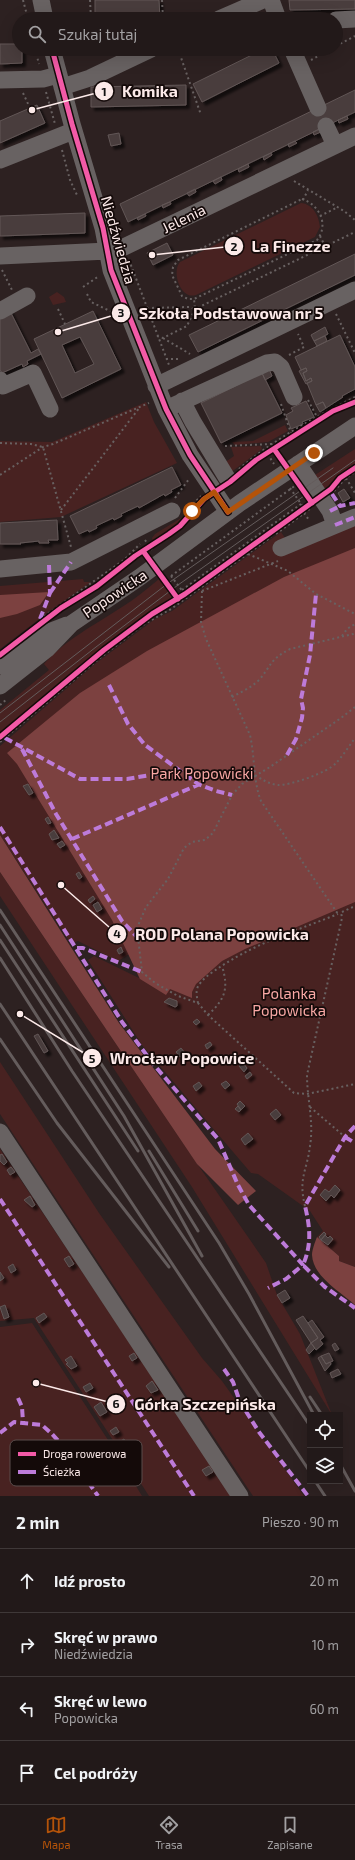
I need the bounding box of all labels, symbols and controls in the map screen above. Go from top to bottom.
search box [12,12,343,56]
icon: search [26,23,48,45]
text: Szukaj tutaj [58,25,137,43]
callout: Komika [94,77,186,105]
text: Komika [122,81,178,100]
text: 1 [101,84,107,98]
street label: Niedźwiedzia [98,194,140,286]
street label: Jelenia [159,200,208,236]
callout: La Finezze [224,232,338,260]
text: La Finezze [252,236,330,255]
text: 2 [231,239,238,253]
callout: Szkoła Podstawowa nr 5 [111,299,332,327]
text: Szkoła Podstawowa nr 5 [139,303,323,322]
text: 3 [118,305,125,319]
route end [305,444,323,462]
route start [183,502,201,520]
street label: Popowicka [79,565,150,621]
park label: Park Popowicki [150,764,254,782]
callout: ROD Polana Popowicka [107,920,317,948]
text: ROD Polana Popowicka [135,924,309,943]
text: 4 [113,926,121,940]
park label: Polanka Popowicka [252,984,326,1019]
callout: Wrocław Popowice [82,1044,263,1072]
text: Wrocław Popowice [110,1048,254,1067]
text: 5 [89,1051,96,1065]
callout: Górka Szczepińska [106,1390,284,1418]
text: Górka Szczepińska [134,1394,276,1413]
text: 6 [112,1396,120,1410]
map controls [307,1412,343,1484]
button: locate [307,1412,343,1448]
legend [10,1440,142,1486]
text: Droga rowerowa [43,1447,126,1460]
button: layers [307,1448,343,1484]
text: Ścieżka [43,1465,80,1478]
text: 2 min [16,1512,59,1532]
text: Pieszo · 90 m [262,1514,339,1530]
icon: ahead [16,1570,38,1592]
text: Idź prosto [54,1572,126,1590]
text: 20 m [310,1573,339,1589]
text: Skręć w prawo [54,1628,158,1646]
icon: right [16,1634,38,1656]
text: 10 m [312,1637,339,1653]
text: Niedźwiedzia [54,1646,133,1662]
text: Skręć w lewo [54,1692,147,1710]
icon: left [16,1698,38,1720]
text: 60 m [309,1701,339,1717]
text: Popowicka [54,1710,118,1726]
icon: arrive [16,1762,38,1784]
text: Cel podróży [54,1764,137,1782]
tab: Mapa [42,1814,70,1851]
tab: Trasa [155,1814,183,1851]
tab: Zapisane [267,1814,313,1851]

